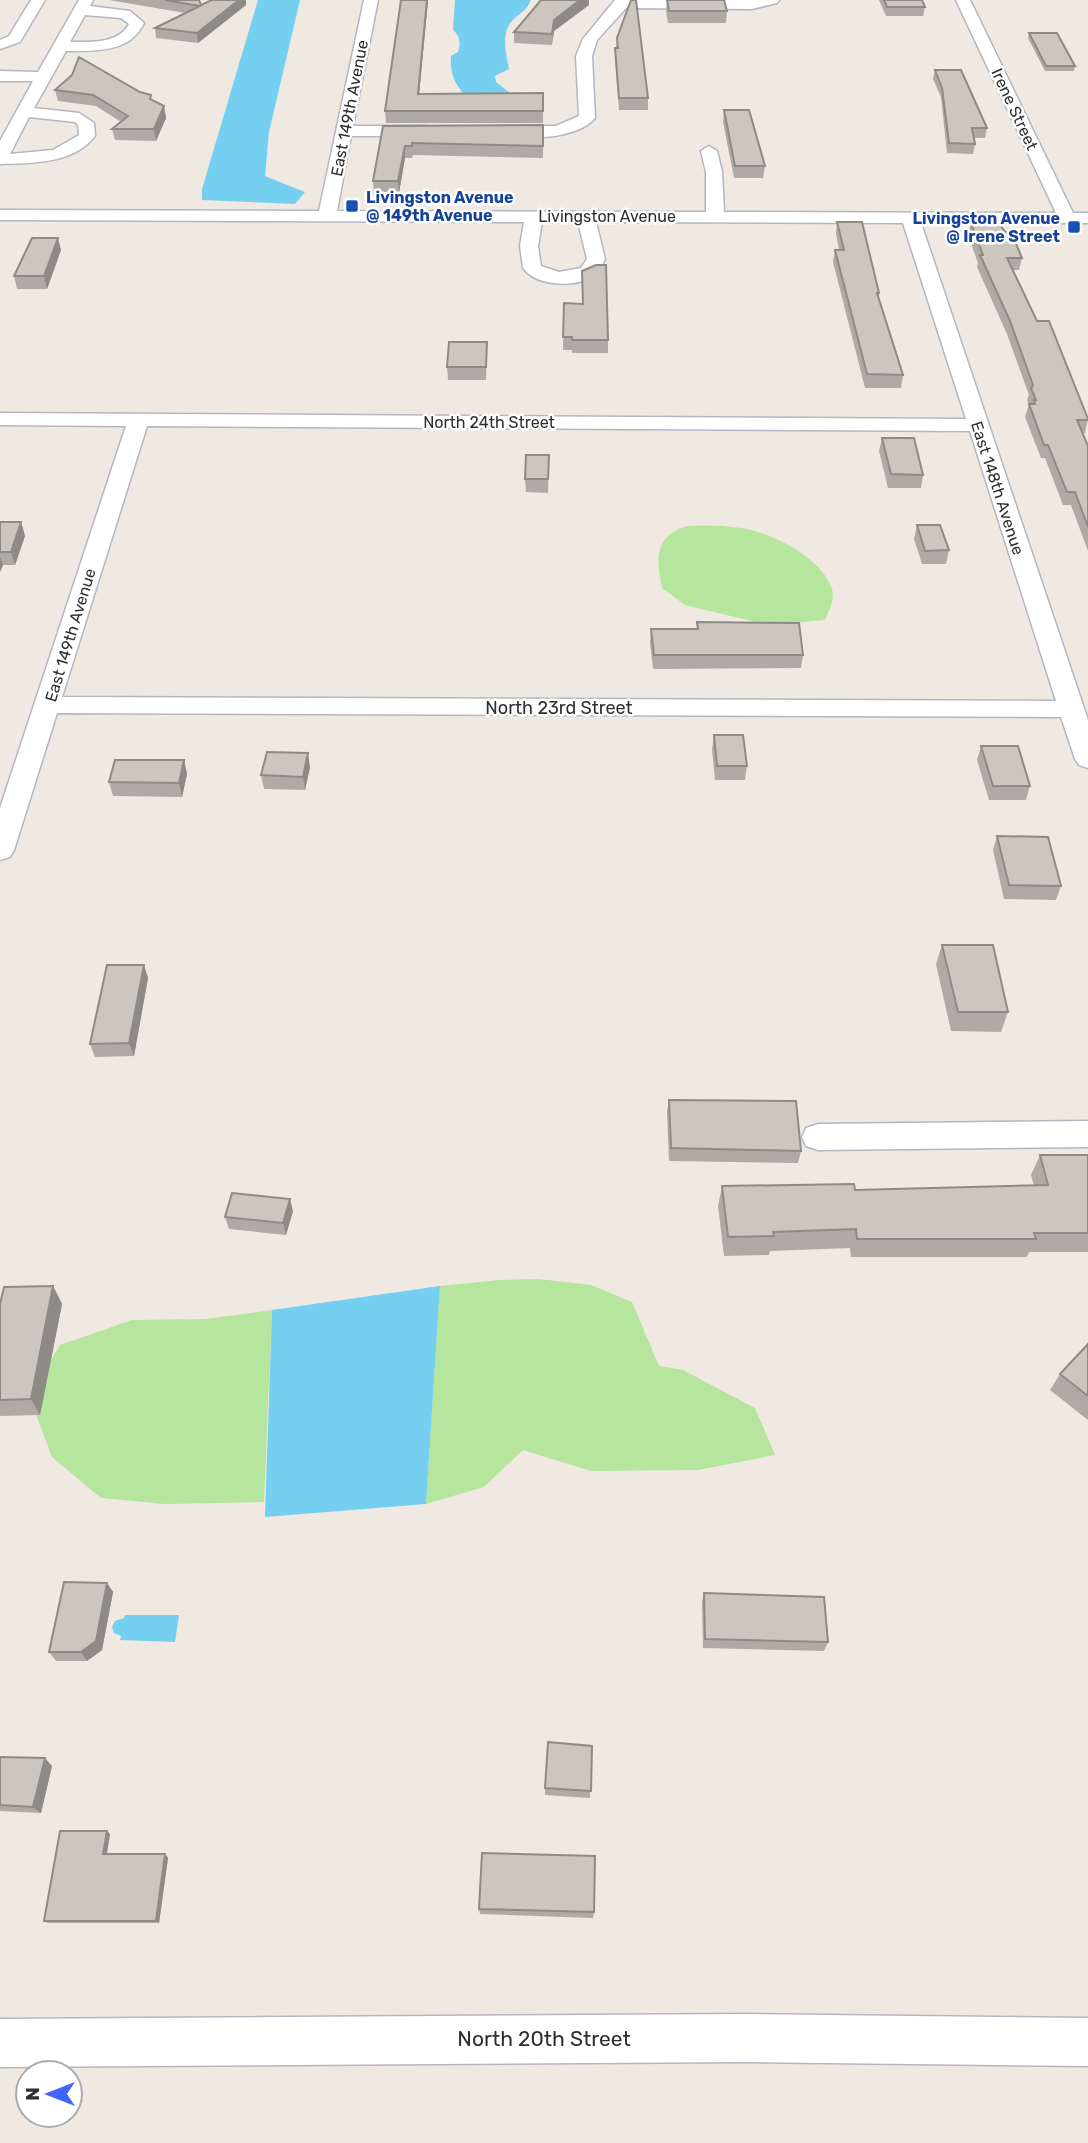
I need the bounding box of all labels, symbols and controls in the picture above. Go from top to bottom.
street label: East 149th Avenue [327,38,372,178]
street label: Irene Street [987,65,1042,153]
place label: Livingston Avenue @ 149th Avenue [366,188,514,225]
marker: Livingston Avenue @ 149th Avenue [344,198,360,214]
street label: Livingston Avenue [538,207,676,226]
place label: Livingston Avenue @ Irene Street [912,209,1061,246]
marker: Livingston Avenue @ Irene Street [1066,219,1082,235]
street label: North 24th Street [423,413,555,432]
street label: East 148th Avenue [967,419,1028,557]
street label: East 149th Avenue [41,566,100,704]
street label: North 23rd Street [485,697,633,719]
street label: North 20th Street [457,2026,631,2051]
north arrow [14,2059,84,2129]
text: N [21,2087,44,2101]

